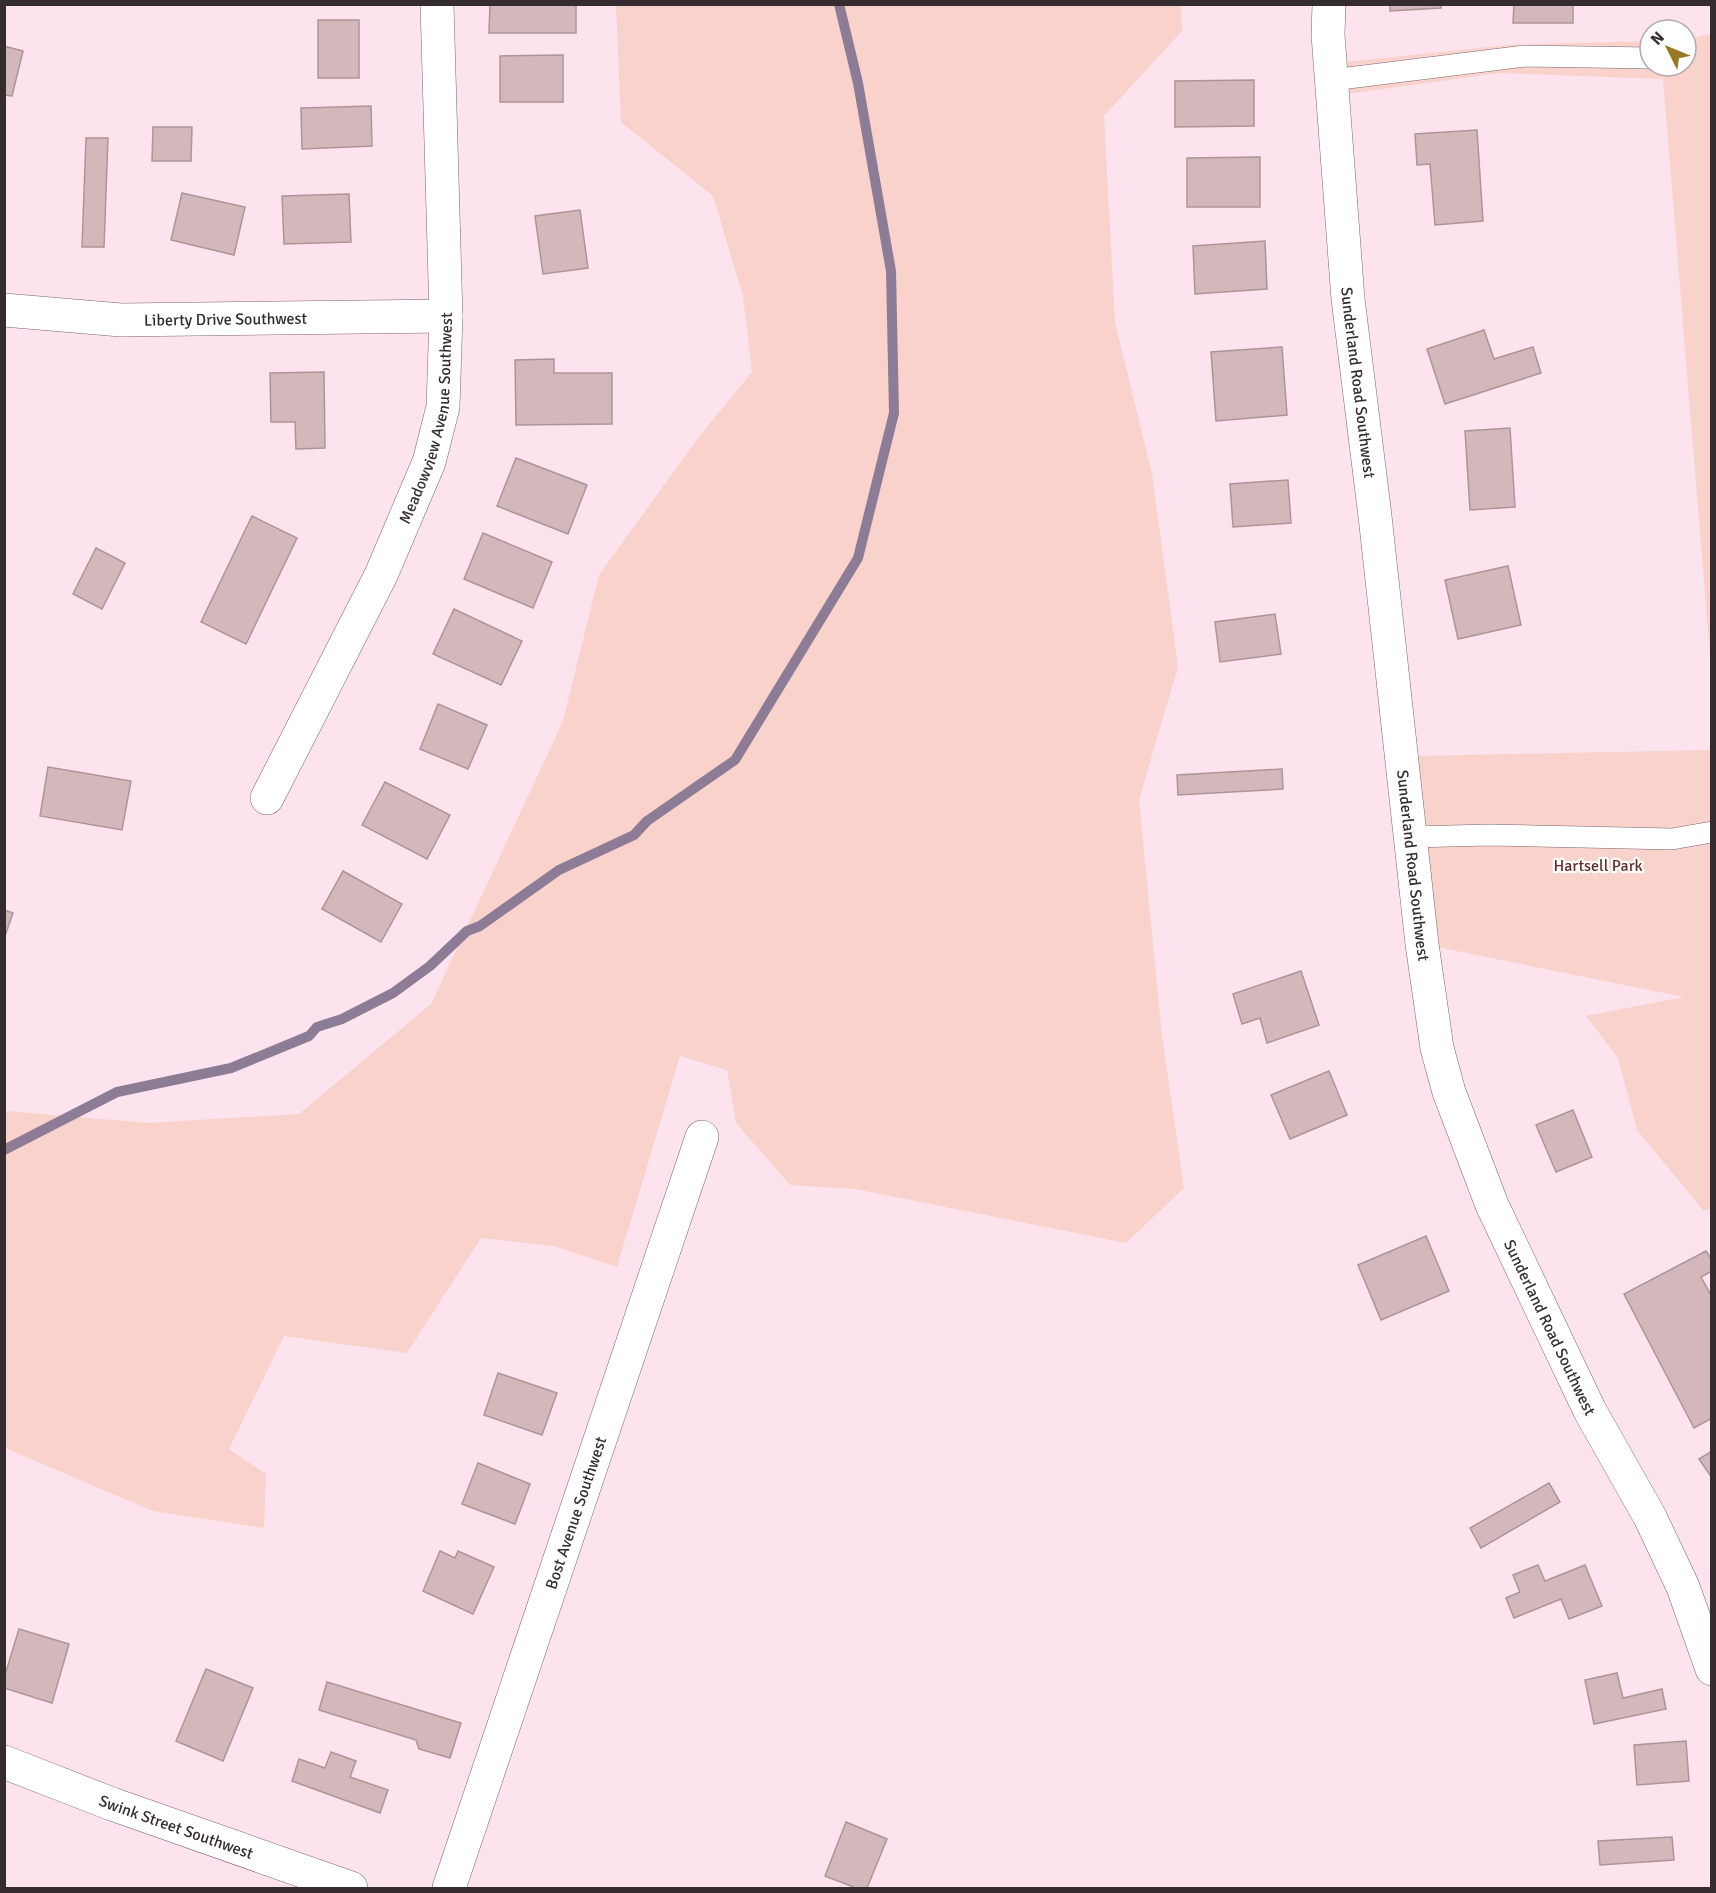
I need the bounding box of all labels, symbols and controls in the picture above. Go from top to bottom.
north arrow [1638,18,1698,78]
text: N [1647,28,1669,49]
street label: Sunderland Road Southwest [1336,286,1379,480]
street label: Liberty Drive Southwest [144,309,308,331]
street label: Meadowview Avenue Southwest [395,312,457,527]
street label: Sunderland Road Southwest [1392,769,1433,963]
park label: Hartsell Park [1553,856,1643,876]
street label: Sunderland Road Southwest [1499,1237,1600,1420]
street label: Bost Avenue Southwest [541,1434,611,1592]
street label: Swink Street Southwest [96,1791,256,1864]

